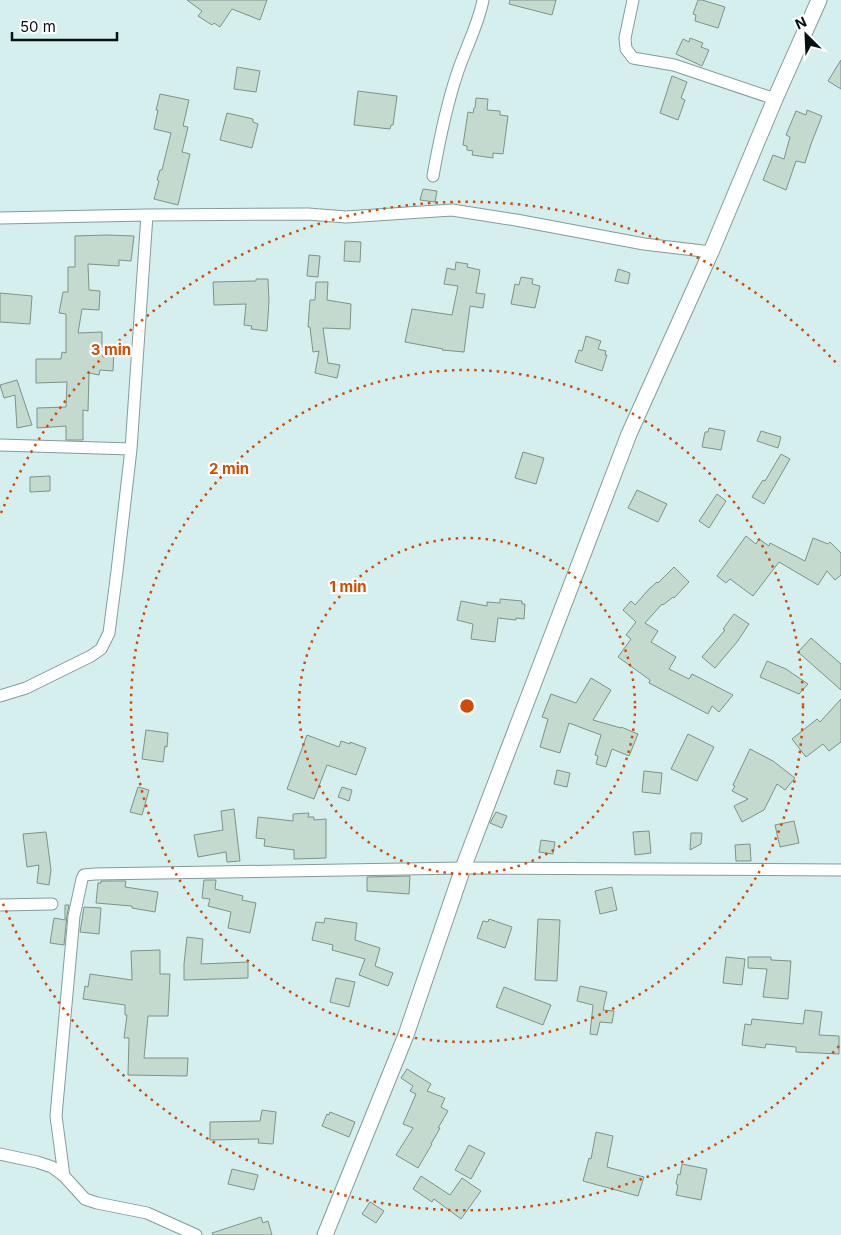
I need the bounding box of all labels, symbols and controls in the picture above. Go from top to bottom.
scale bar [12,10,118,42]
north arrow [781,10,831,60]
text: N [792,13,809,33]
text: 50 m [20,17,56,36]
text: 3 min [91,340,131,359]
text: 2 min [209,459,249,478]
text: 1 min [329,577,367,596]
centre of rings [458,697,476,715]

